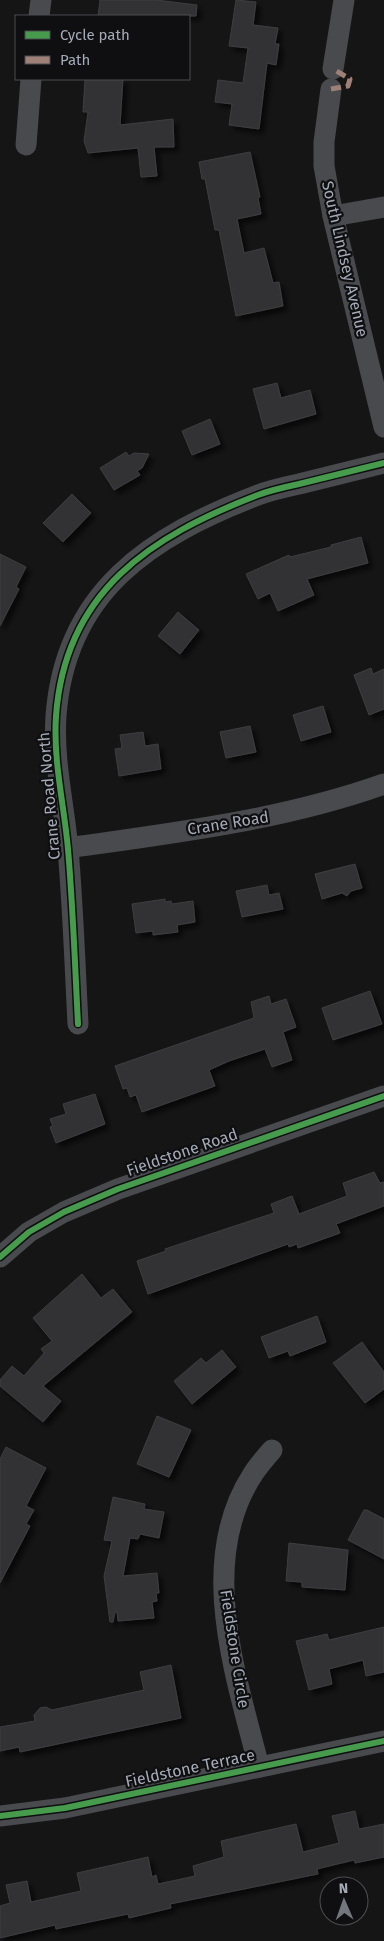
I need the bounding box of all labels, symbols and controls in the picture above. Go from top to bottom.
legend [15,15,190,80]
text: Cycle path [60,26,130,44]
text: Path [60,51,90,69]
street label: South Lindsey Avenue [318,179,372,339]
street label: Crane Road North [34,731,64,861]
street label: Crane Road [186,807,270,839]
street label: Fieldstone Road [124,1124,240,1180]
street label: Fieldstone Circle [216,1588,254,1710]
street label: Fieldstone Terrace [123,1745,257,1791]
north arrow [319,1876,369,1926]
text: N [339,1880,349,1897]

